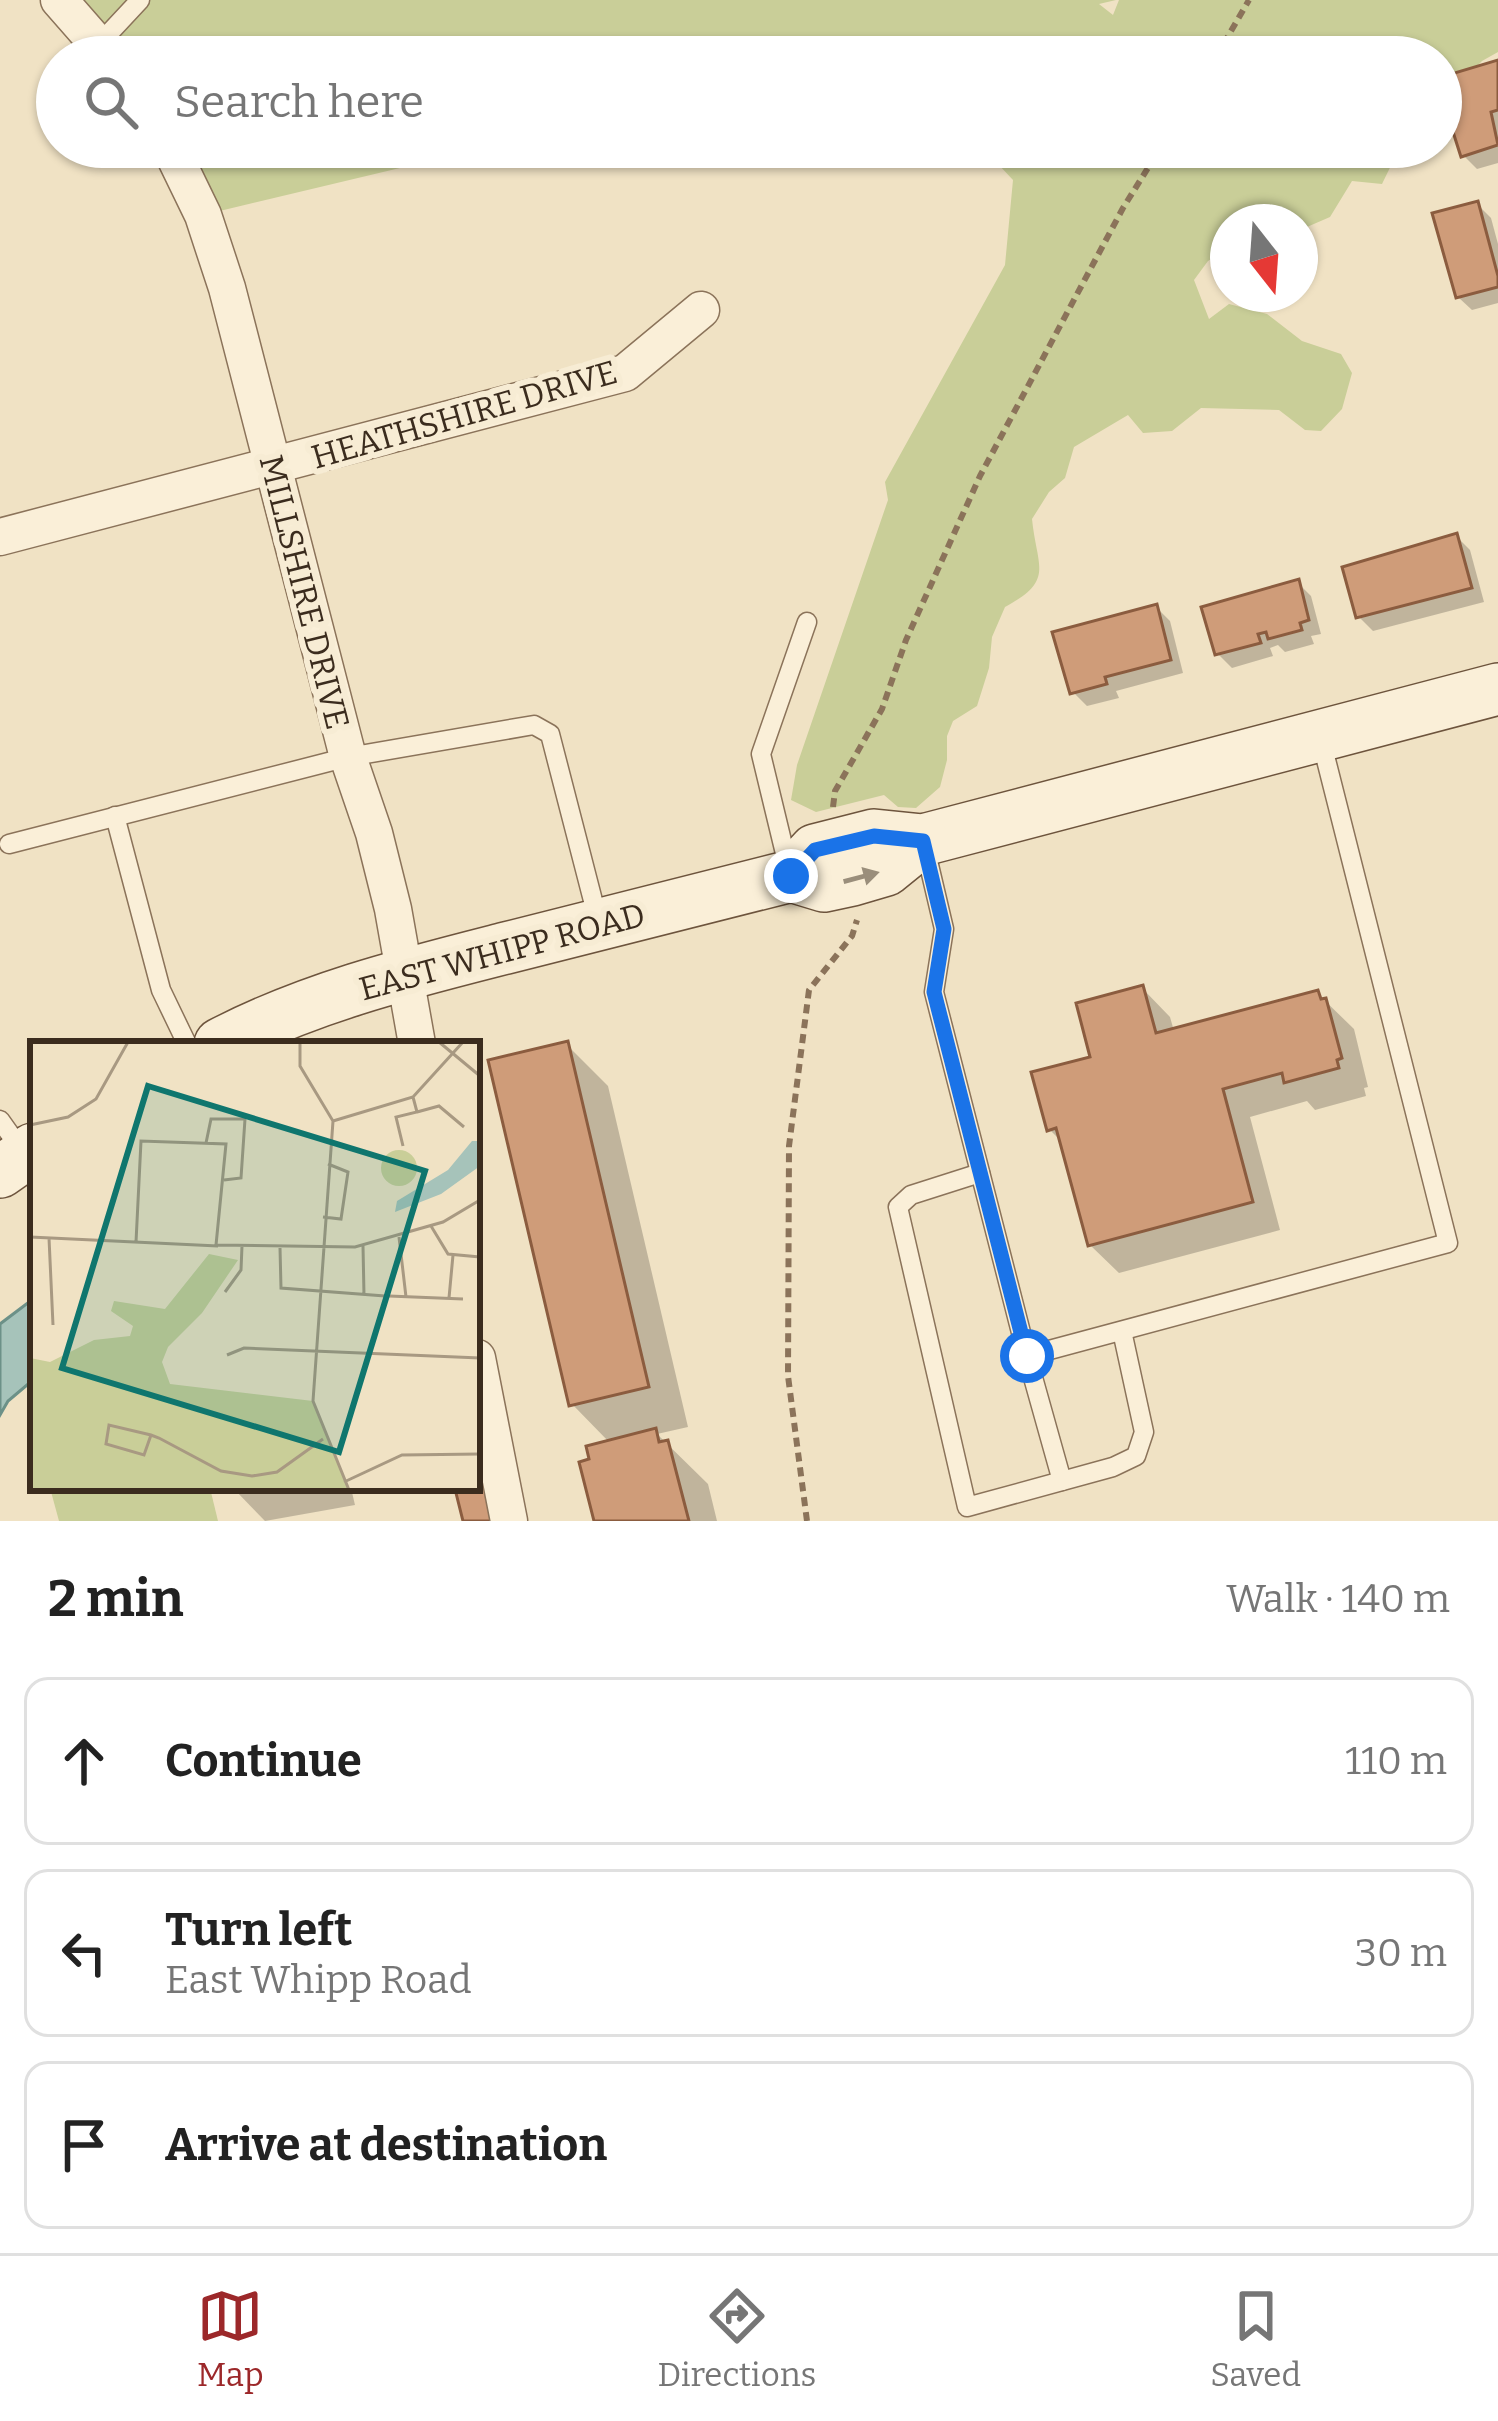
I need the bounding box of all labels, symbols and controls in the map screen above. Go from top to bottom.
search box [36,36,1462,168]
icon: search [78,69,144,135]
text: Search here [174,75,424,129]
north arrow [1210,204,1318,312]
street label: HEATHSHIRE DRIVE [307,352,622,478]
street label: MILLSHIRE DRIVE [251,451,357,733]
route end [764,849,818,903]
one-way arrow [843,867,880,886]
street label: EAST WHIPP ROAD [355,895,649,1009]
inset map [30,1041,480,1491]
route start [1000,1329,1054,1383]
text: 2 min [48,1568,184,1630]
text: Walk · 140 m [1226,1576,1450,1622]
icon: ahead [51,1728,117,1794]
text: Continue [165,1734,362,1788]
text: 110 m [1345,1738,1447,1784]
text: Turn left [165,1903,352,1957]
icon: left [51,1920,117,1986]
text: 30 m [1355,1930,1447,1976]
text: East Whipp Road [165,1957,472,2003]
icon: arrive [51,2112,117,2178]
text: Arrive at destination [165,2118,607,2172]
tab: Map [197,2283,264,2395]
tab: Directions [658,2283,816,2395]
tab: Saved [1210,2283,1301,2395]

